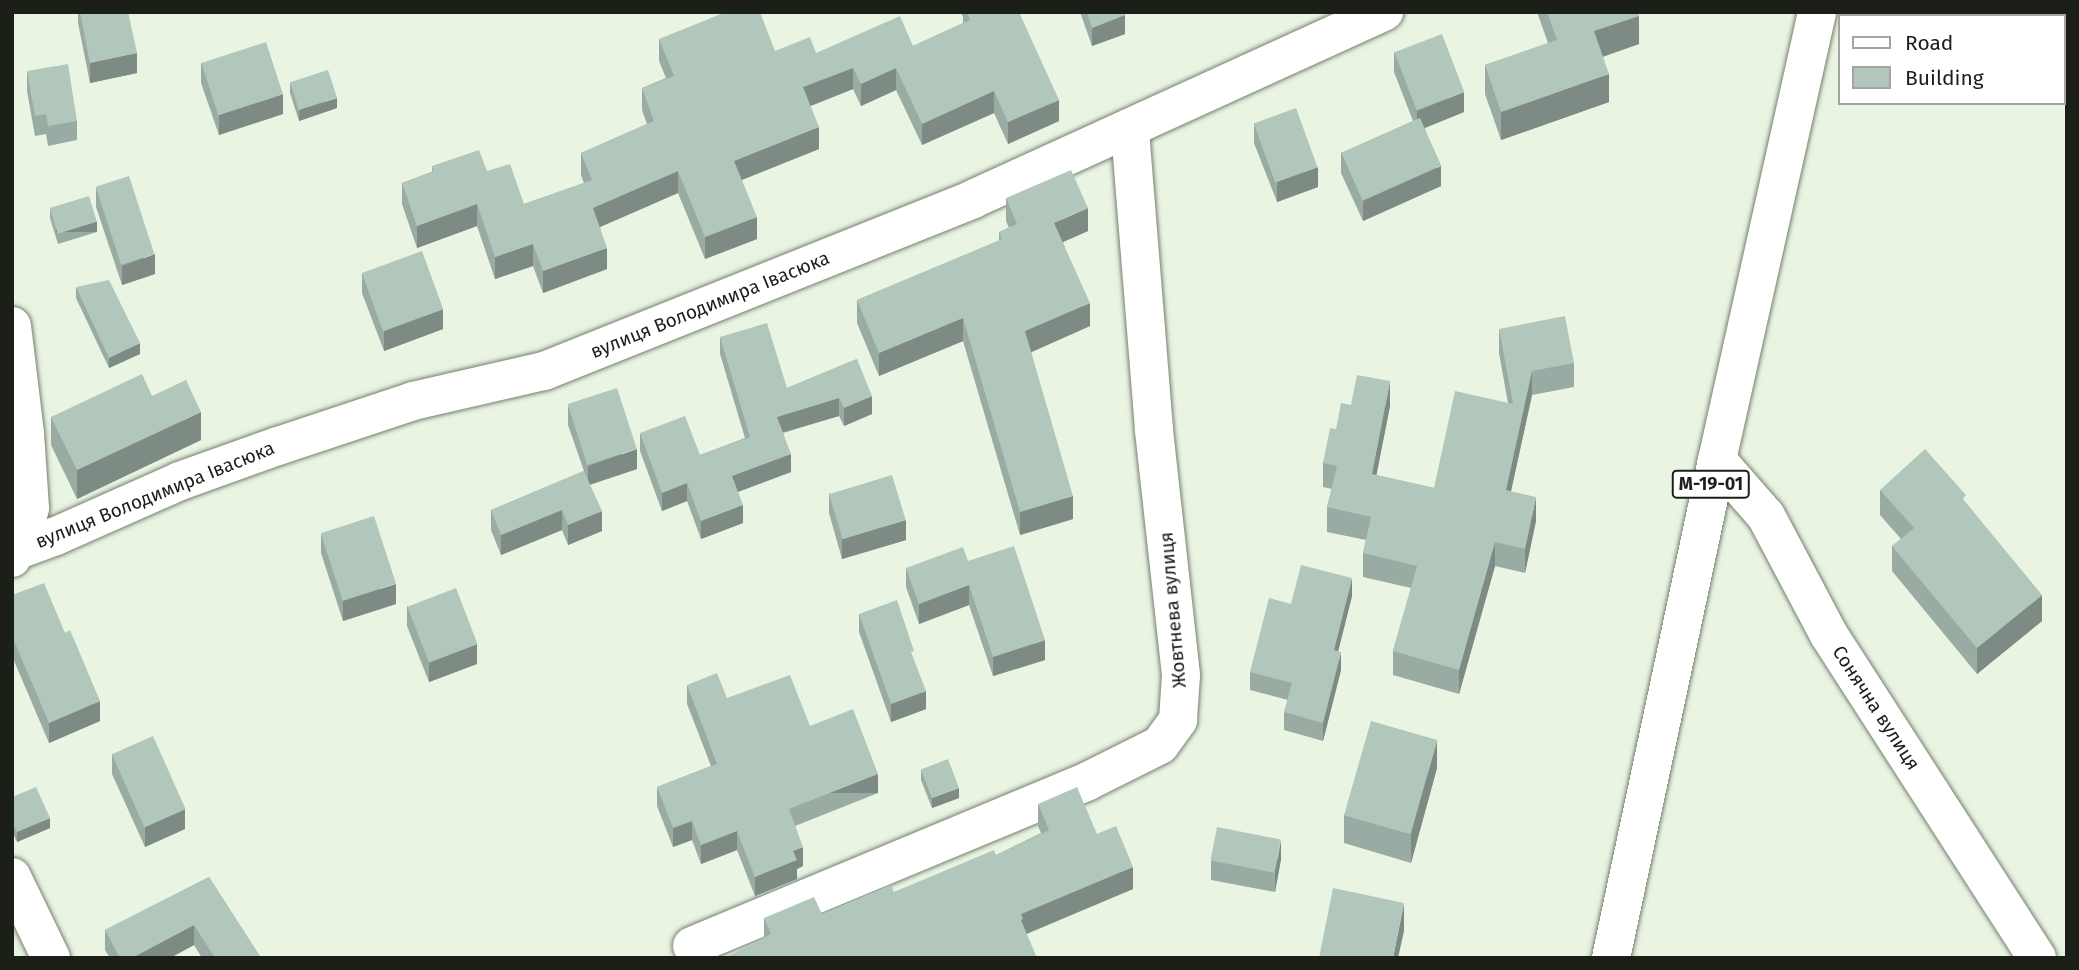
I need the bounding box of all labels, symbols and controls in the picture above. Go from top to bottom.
legend [1838,14,2065,105]
text: Road [1905,30,1953,56]
text: Building [1905,65,1984,91]
street label: вулиця Володимира Івасюка [587,247,833,363]
street label: вулиця Володимира Івасюка [32,437,278,553]
road number: М-19-01 [1671,470,1751,498]
street label: Жовтнева вулиця [1155,531,1191,689]
street label: Сонячна вулиця [1827,642,1925,774]

